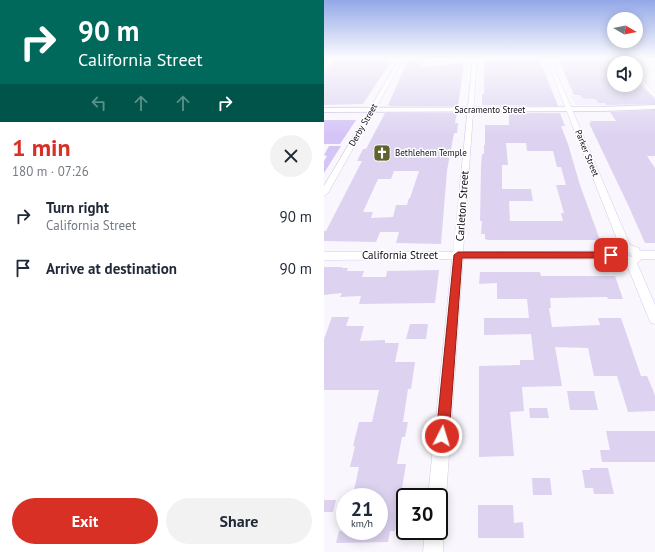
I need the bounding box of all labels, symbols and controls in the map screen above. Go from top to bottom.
text: 90 m [78,12,139,49]
north arrow [607,12,643,48]
map controls [607,12,643,92]
icon: right [12,16,64,68]
text: California Street [78,48,203,71]
button: sound [607,56,643,92]
icon: left [88,92,110,114]
icon: ahead [130,92,152,114]
icon: ahead [172,92,194,114]
icon: right [214,92,236,114]
street label: Derby Street [346,101,379,148]
street label: Sacramento Street [455,104,525,115]
street label: Parker Street [573,128,602,178]
text: 1 min [12,132,71,163]
button: close [270,135,312,177]
church icon: Bethlehem Temple [372,143,392,163]
place label: Bethlehem Temple [395,147,467,158]
text: 180 m · 07:26 [12,163,89,180]
street label: Carleton Street [453,170,471,242]
text: Turn right [46,198,109,217]
icon: right [12,205,34,227]
text: 90 m [279,207,312,226]
text: California Street [46,217,136,234]
pin [594,238,628,272]
icon: arrive [600,244,622,266]
street label: California Street [362,248,438,262]
icon: arrive [12,257,34,279]
text: Arrive at destination [46,259,177,278]
text: 90 m [279,259,312,278]
position arrow [421,415,463,457]
speed limit sign: 30 [396,488,448,540]
text: 21 [351,496,373,522]
button: Exit [12,498,158,544]
button: Share [166,498,312,544]
text: km/h [351,517,373,530]

